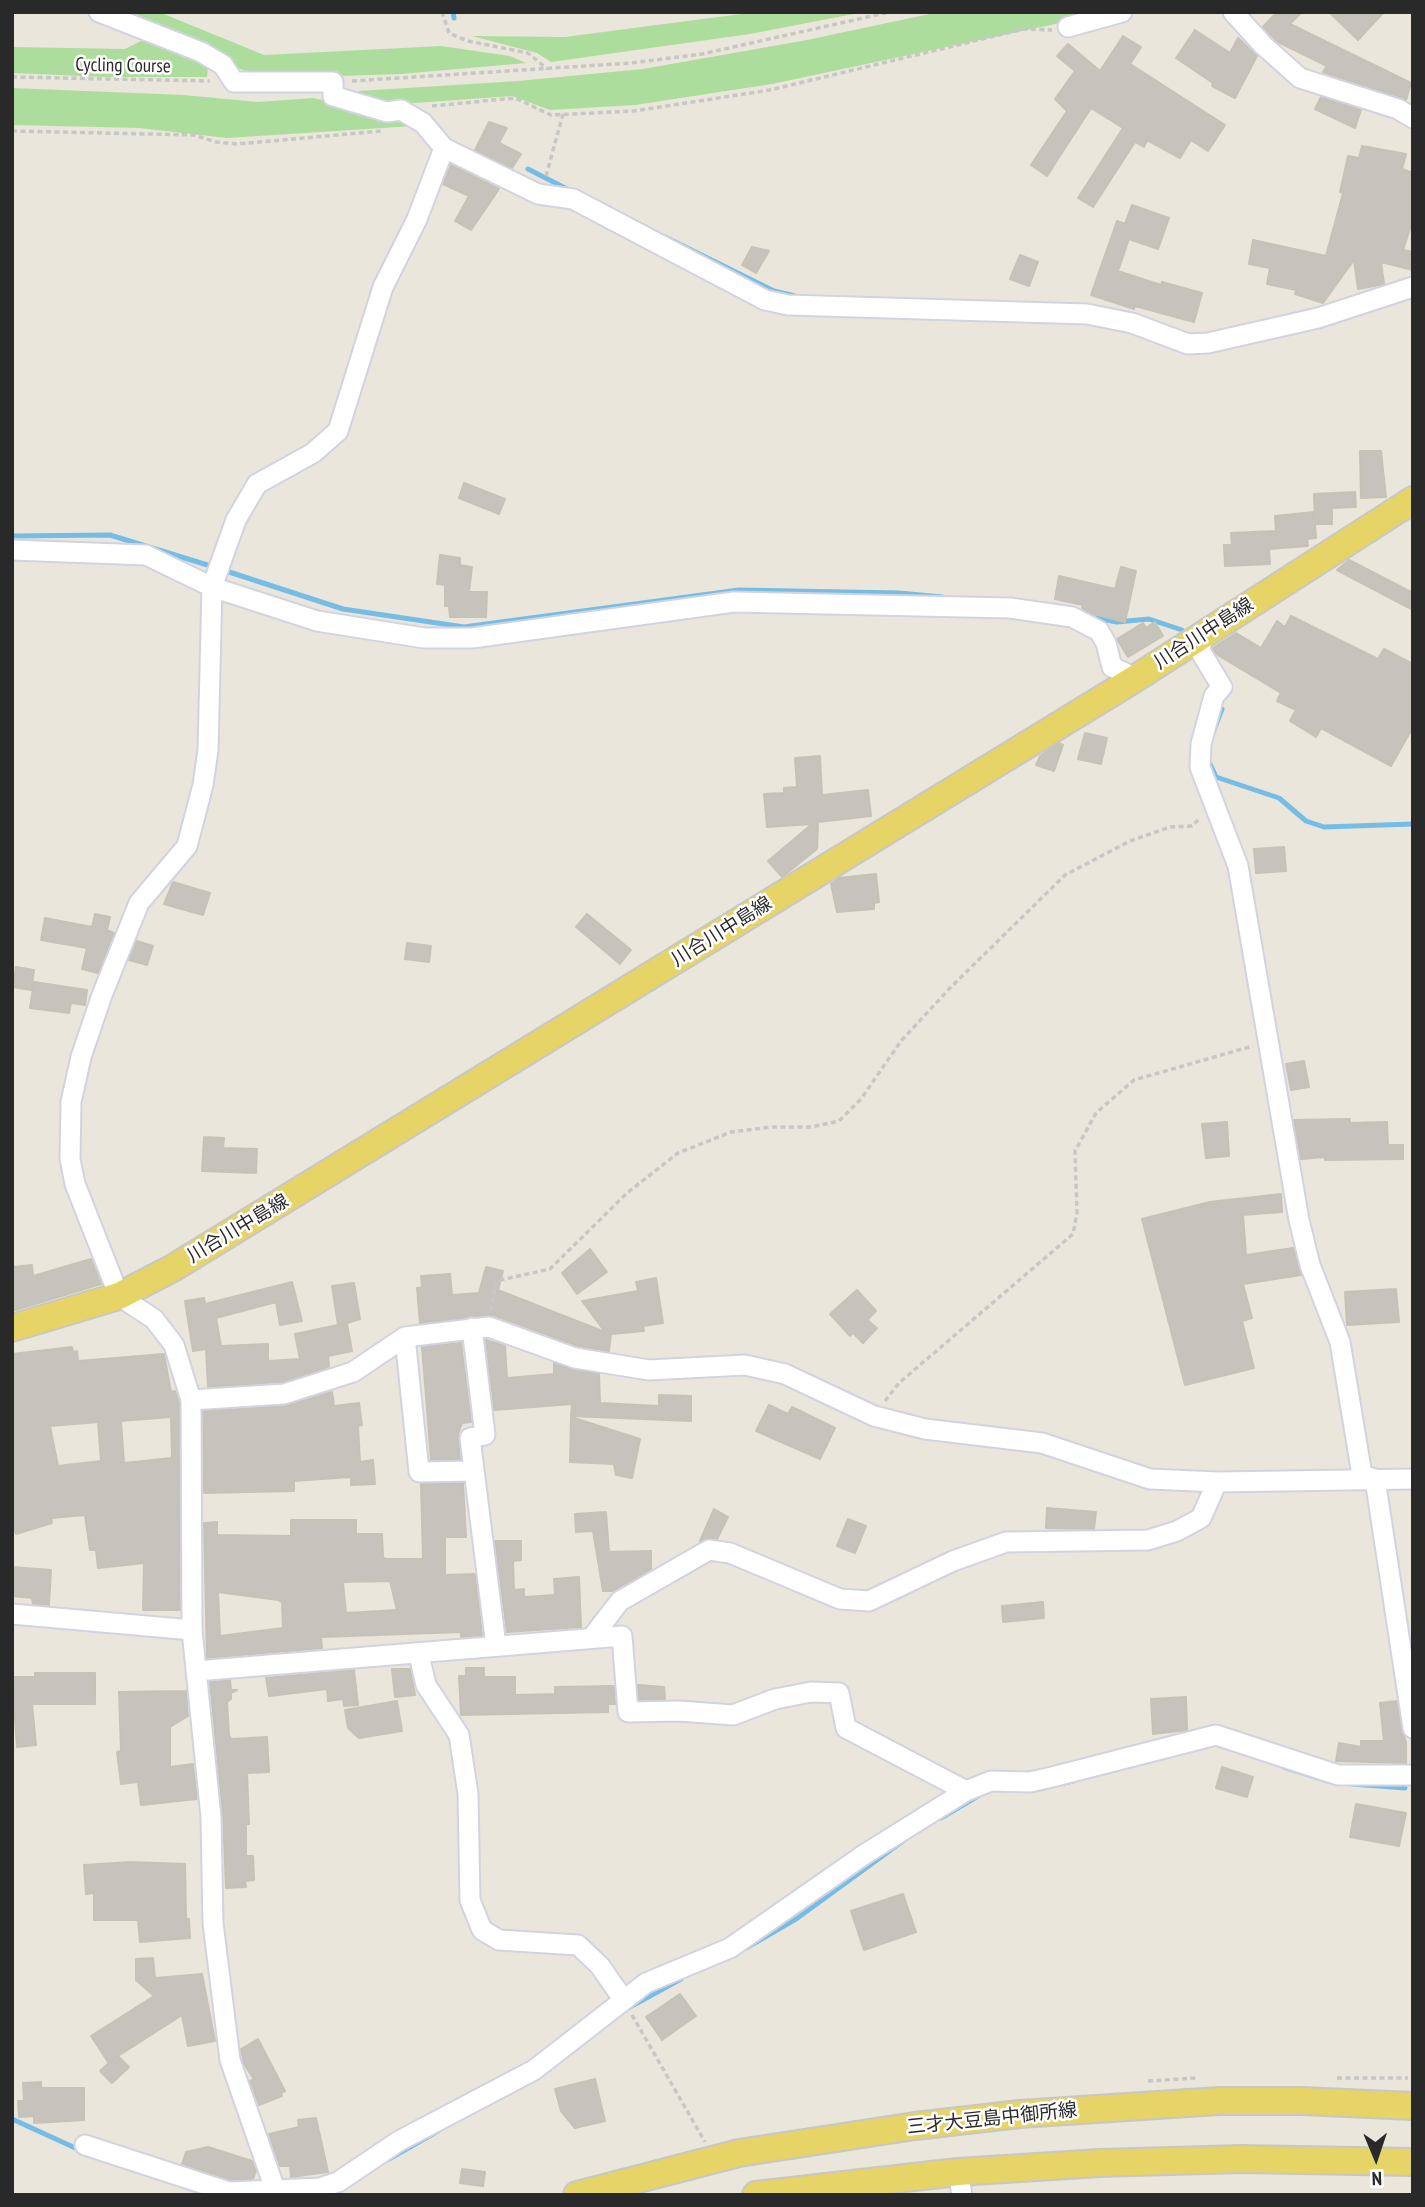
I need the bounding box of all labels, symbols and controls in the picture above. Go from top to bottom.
street label: Cycling Course [75,54,171,78]
street label: 川合川中島線 [1150,593,1258,675]
street label: 川合川中島線 [668,892,776,972]
street label: 川合川中島線 [183,1190,293,1268]
street label: 三才大豆島中御所線 [906,2099,1078,2139]
north arrow [1341,2123,1411,2193]
text: N [1371,2167,1382,2191]

